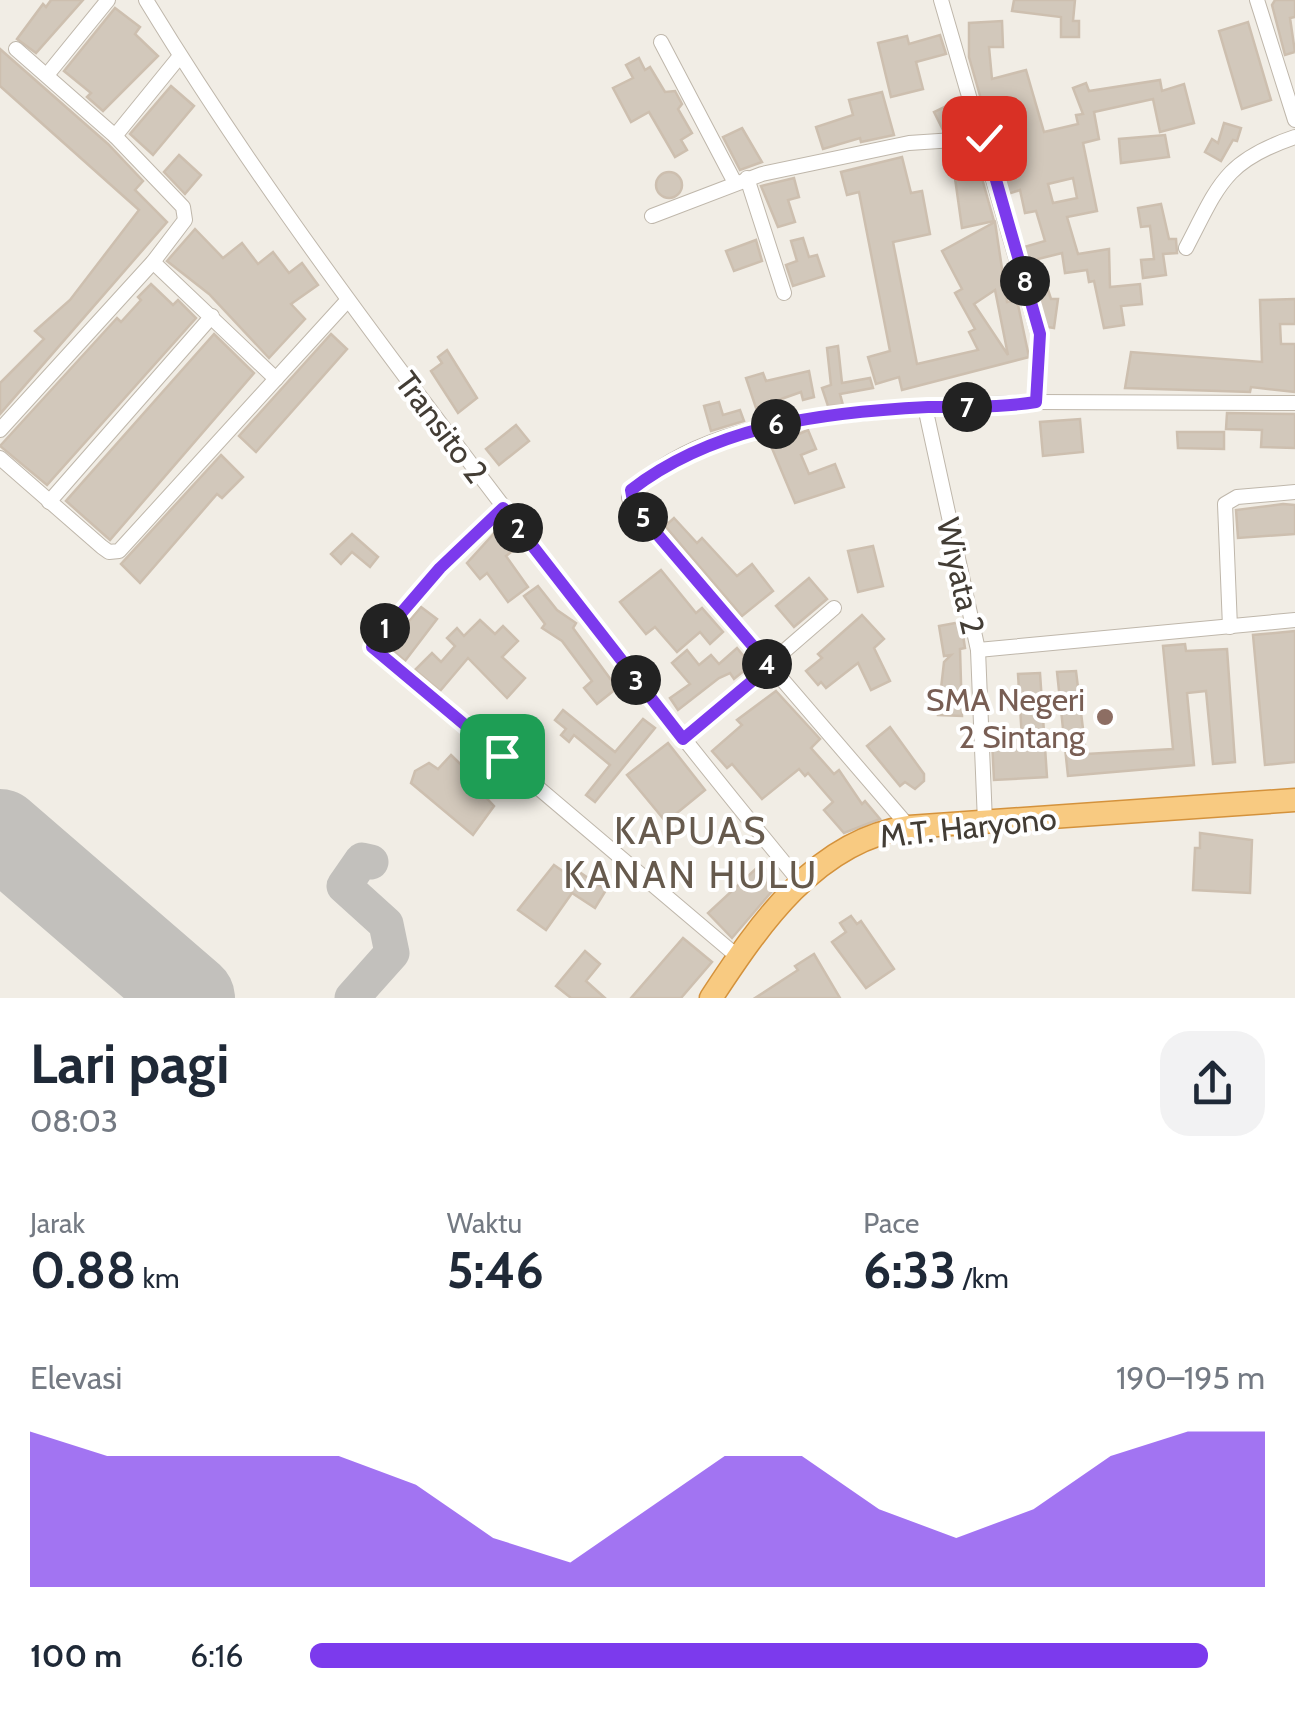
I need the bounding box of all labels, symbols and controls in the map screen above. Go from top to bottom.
pin [942,96,1027,181]
icon: check [957,111,1012,166]
pin: 8 [1000,256,1050,306]
text: 8 [1017,264,1033,298]
street label: Transito 2 [387,363,497,491]
pin: 7 [942,382,992,432]
text: 7 [960,390,974,424]
pin: 6 [751,399,801,449]
text: 6 [768,407,784,441]
pin: 5 [618,492,668,542]
text: 5 [635,500,651,534]
pin: 2 [493,503,543,553]
text: 2 [511,511,525,545]
street label: Wiyata 2 [929,514,993,638]
pin: 1 [360,603,410,653]
text: 1 [380,611,390,645]
pin: 4 [742,639,792,689]
text: 4 [758,647,776,681]
pin: 3 [611,655,661,705]
text: 3 [628,663,644,697]
place label: SMA Negeri 2 Sintang [926,680,1086,756]
marker: SMA Negeri 2 Sintang [1094,706,1116,728]
pin [460,714,545,799]
icon: arrive [475,729,530,784]
street label: M.T. Haryono [878,798,1058,856]
district label: KAPUAS KANAN HULU [563,807,819,898]
text: Lari pagi [30,1030,229,1097]
button: share [1160,1031,1265,1136]
text: 08:03 [30,1101,118,1140]
text: Jarak [30,1206,85,1240]
text: Waktu [447,1206,522,1240]
text: Pace [863,1206,919,1240]
text: 0.88 [30,1240,136,1301]
text: 5:46 [447,1240,544,1301]
text: 6:33 [863,1240,956,1301]
text: km [136,1261,180,1295]
text: /km [956,1261,1009,1295]
text: Elevasi [30,1358,122,1397]
text: 190–195 m [1116,1358,1265,1397]
text: 100 m [30,1636,122,1675]
text: 6:16 [190,1636,243,1675]

